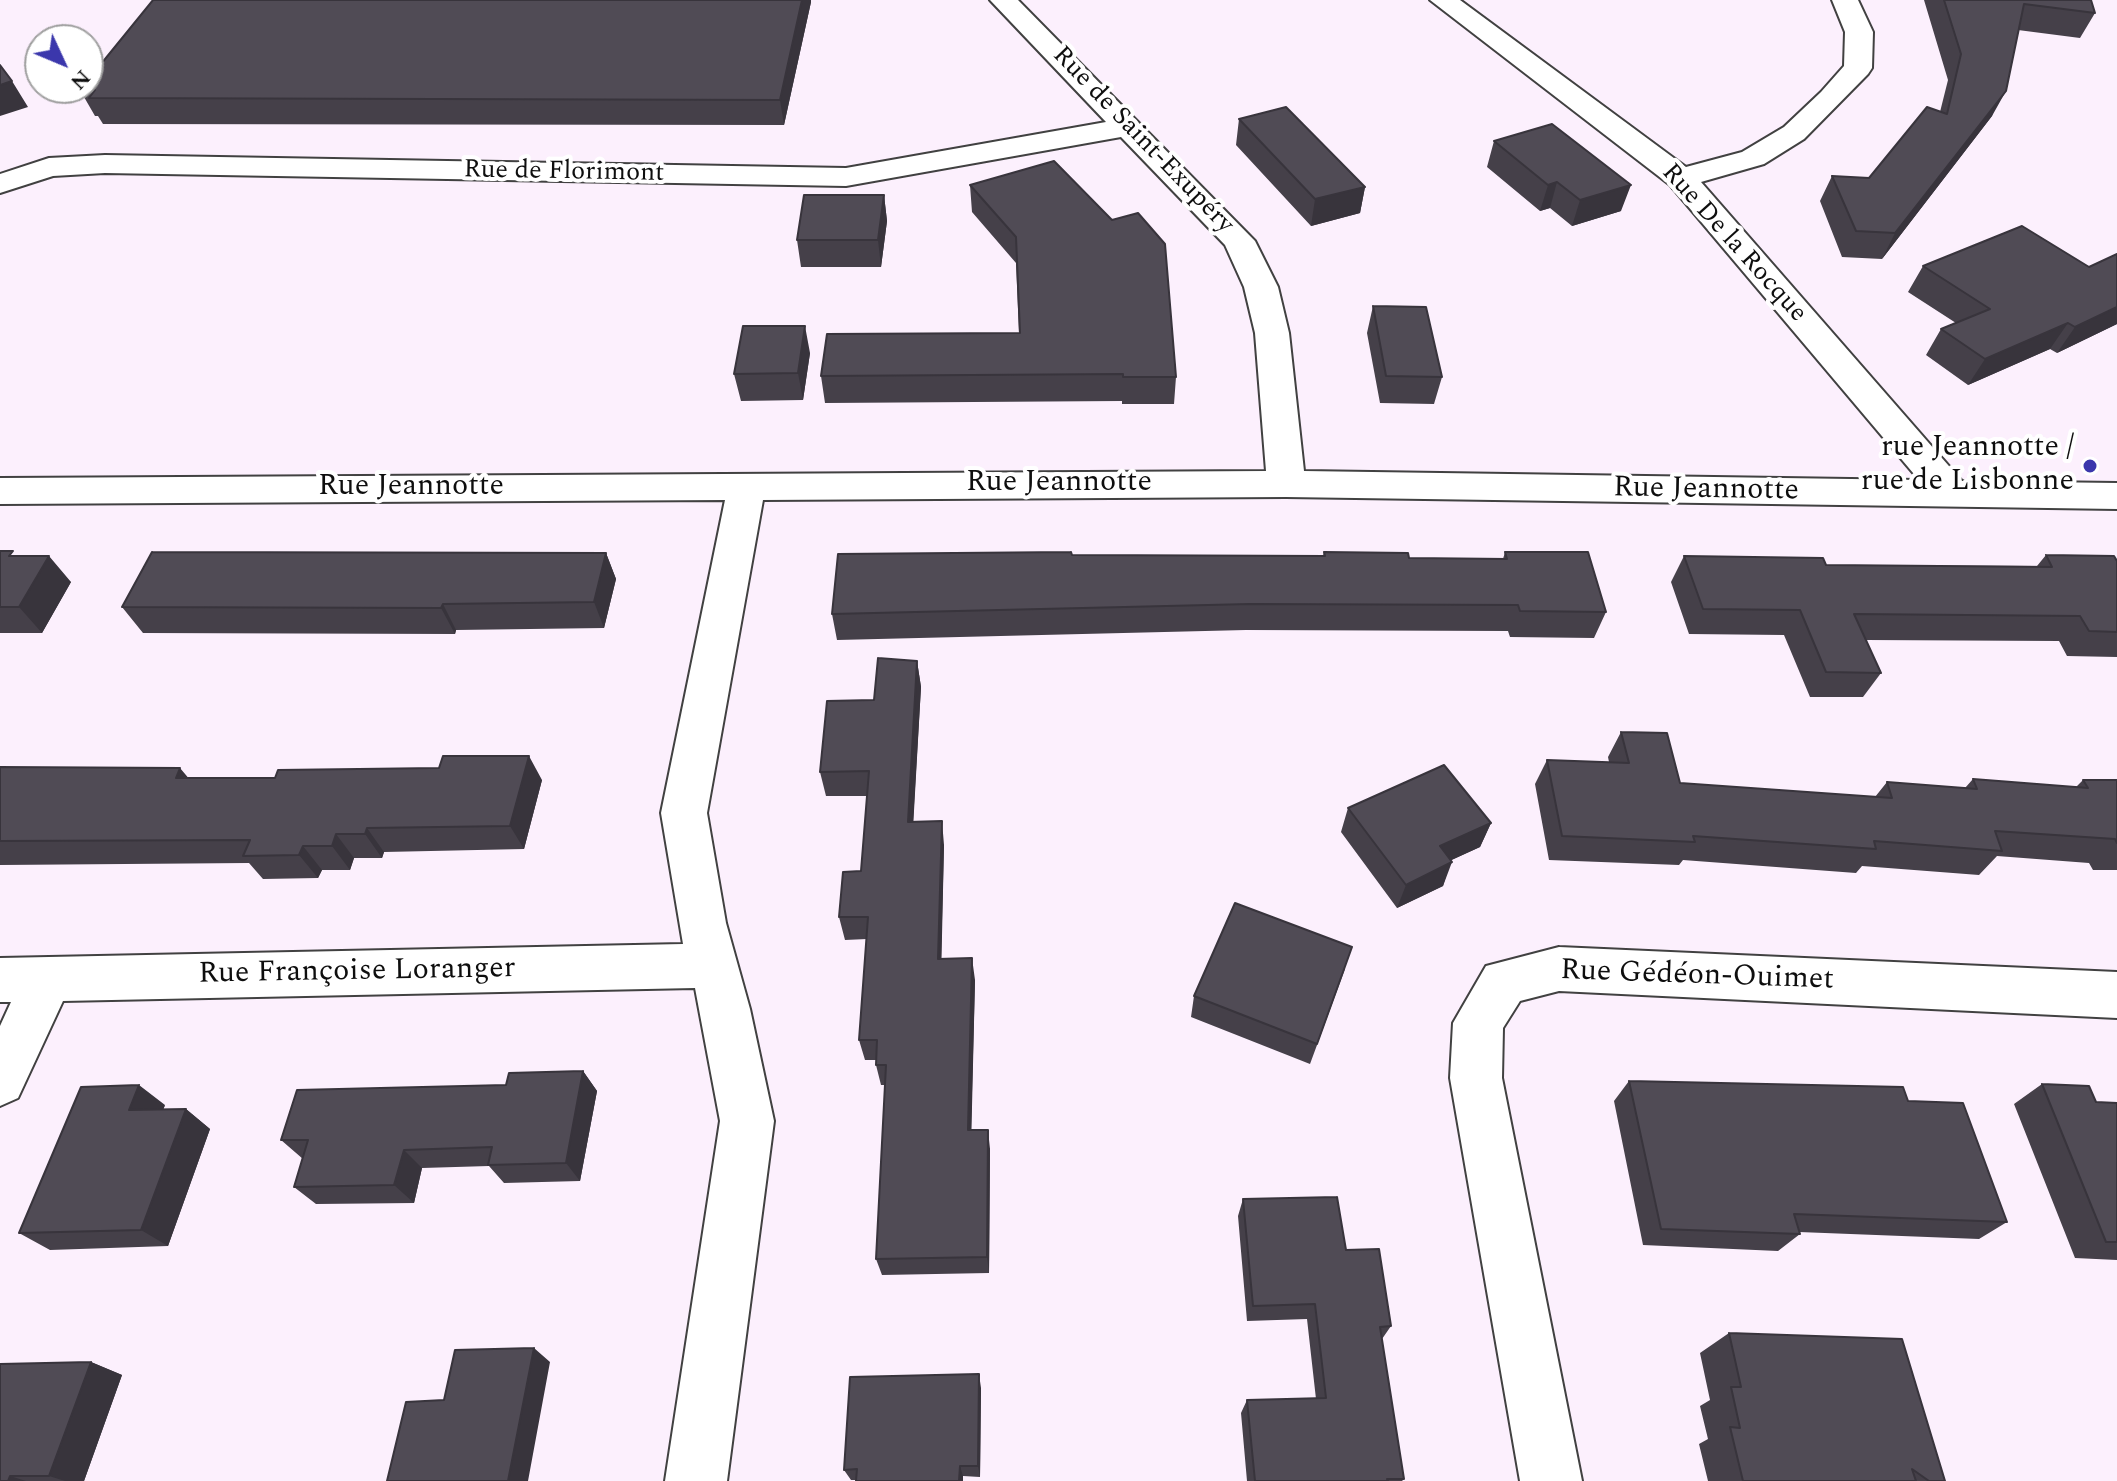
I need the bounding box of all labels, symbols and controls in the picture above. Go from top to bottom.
north arrow [24,24,104,104]
street label: Rue de Saint-Exupéry [1045,41,1239,241]
text: N [62,62,98,98]
street label: Rue de Florimont [463,156,665,190]
street label: Rue De la Rocque [1654,158,1812,330]
place label: rue Jeannotte / rue de Lisbonne [1861,431,2074,502]
marker: rue Jeannotte / rue de Lisbonne [2081,457,2099,475]
street label: Rue Jeannotte [966,466,1152,502]
street label: Rue Jeannotte [318,470,504,506]
street label: Rue Jeannotte [1613,471,1799,511]
street label: Rue Françoise Loranger [198,952,516,994]
street label: Rue Gédéon-Ouimet [1560,954,1834,1000]

